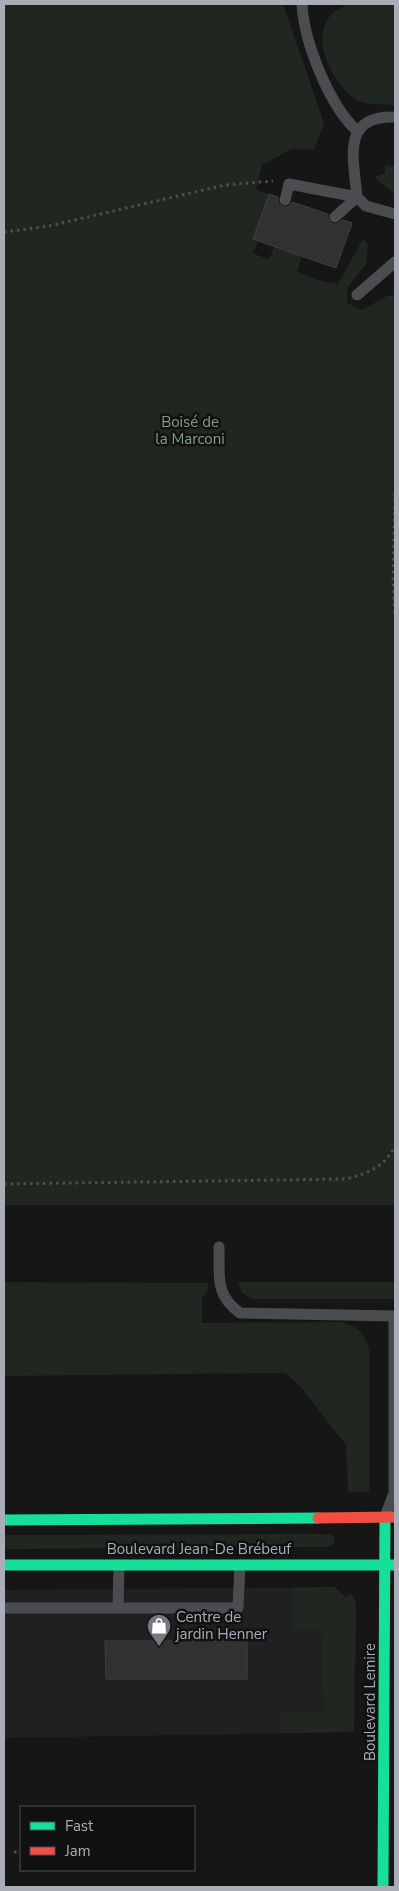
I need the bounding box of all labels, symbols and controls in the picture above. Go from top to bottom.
park label: Boisé de la Marconi [155,412,225,449]
street label: Boulevard Jean-De Brébeuf [107,1539,292,1559]
place label: Centre de jardin Henner [175,1607,268,1644]
shop icon: Centre de jardin Henner [146,1613,172,1647]
street label: Boulevard Lemire [360,1643,380,1761]
legend [20,1806,195,1871]
text: Fast [65,1816,94,1836]
text: Jam [64,1841,91,1861]

